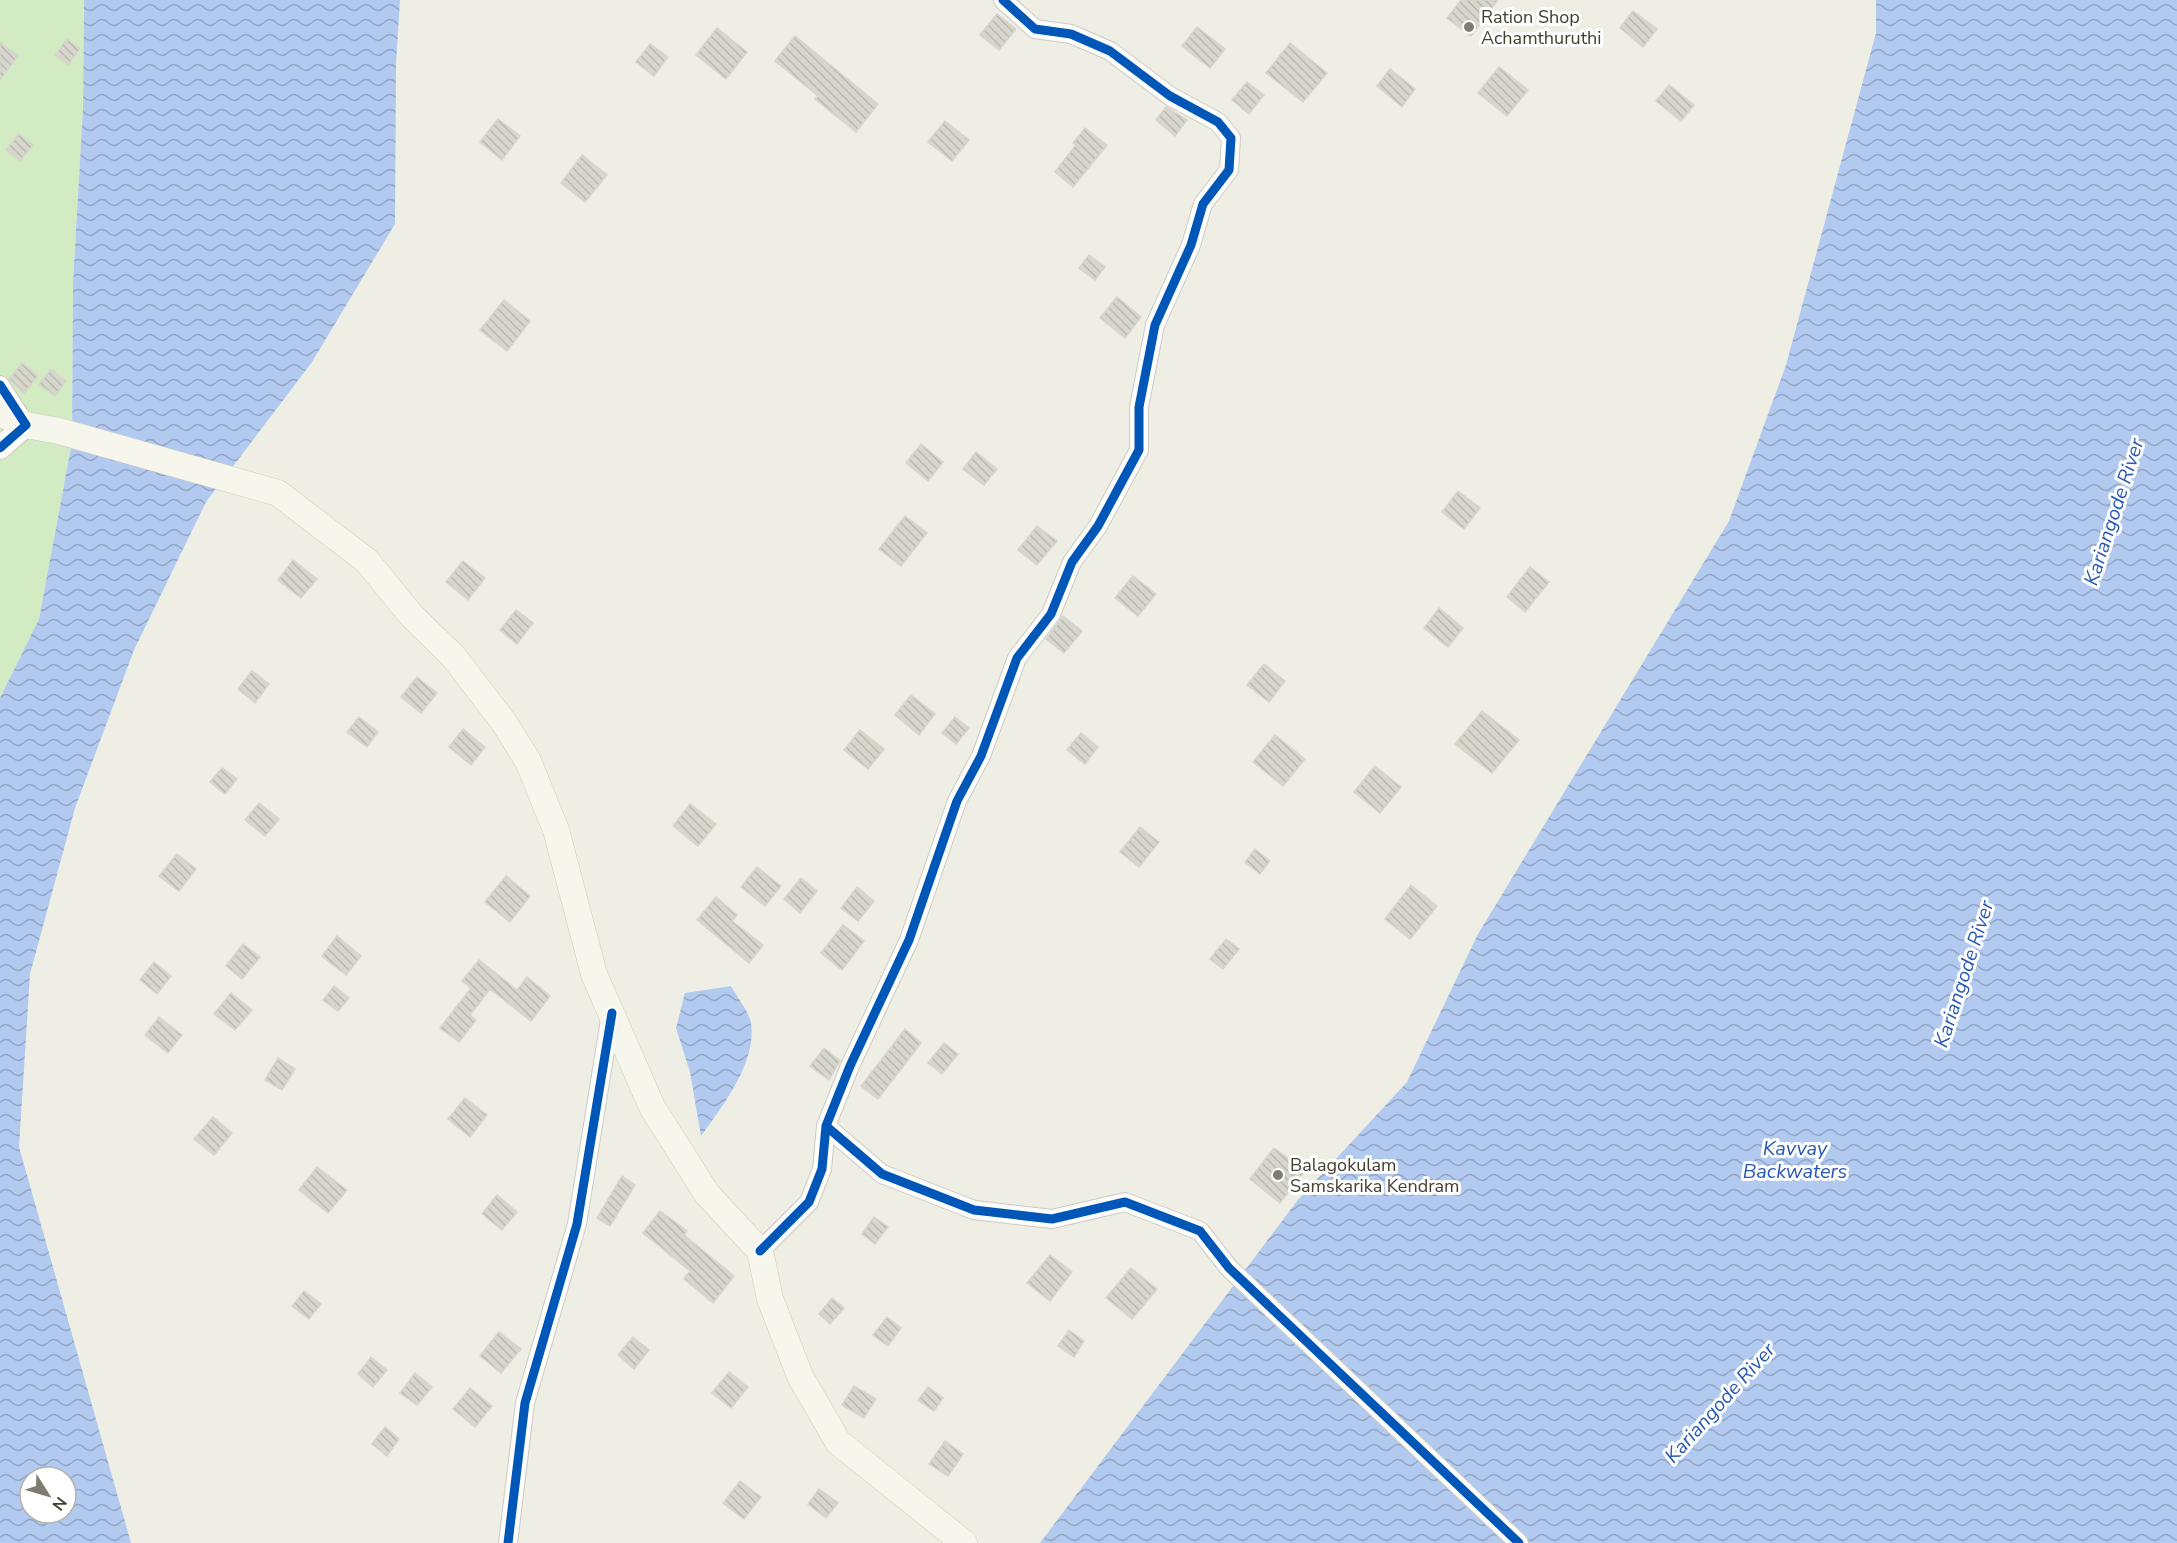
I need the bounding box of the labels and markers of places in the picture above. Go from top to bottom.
place label: Ration Shop Achamthuruthi [1481,5,1601,50]
marker: Ration Shop Achamthuruthi [1462,20,1476,34]
place label: Balagokulam Samskarika Kendram [1290,1153,1459,1198]
marker: Balagokulam Samskarika Kendram [1271,1168,1285,1182]

